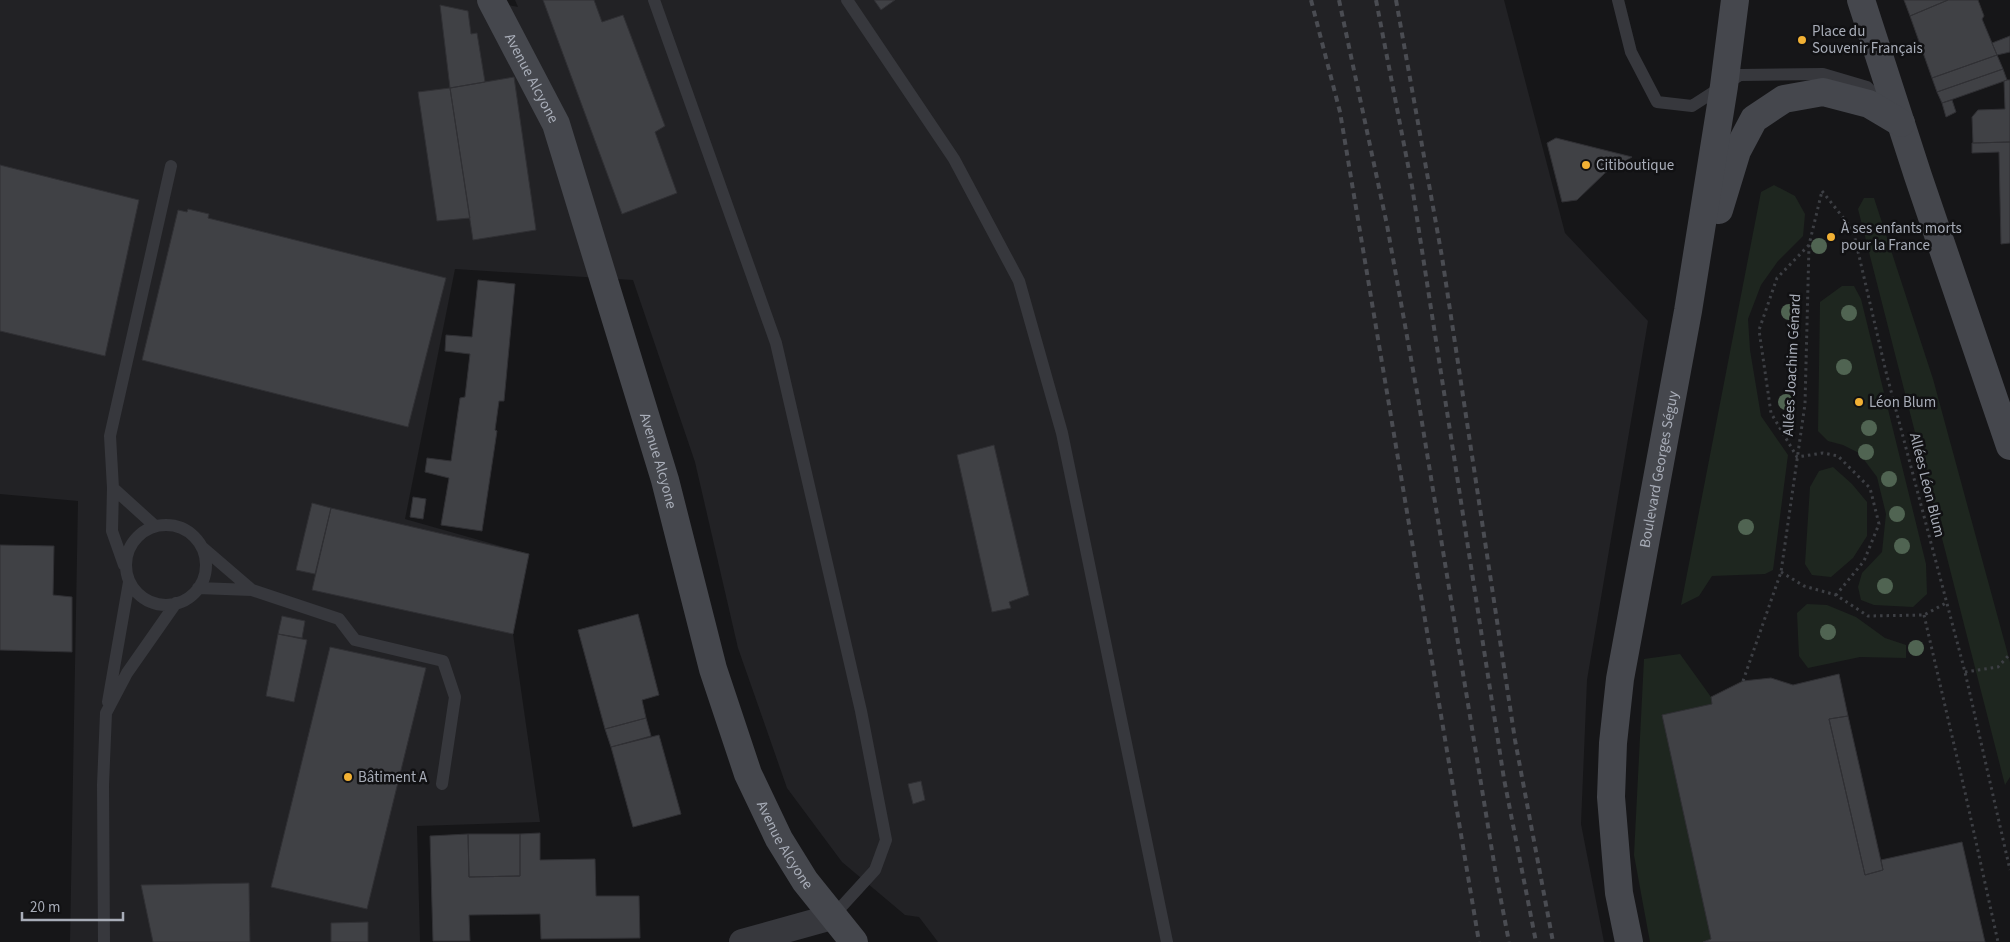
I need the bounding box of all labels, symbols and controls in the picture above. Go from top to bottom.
place label: Place du Souvenir Français [1812,21,1923,59]
street label: Avenue Alcyone [500,29,564,127]
marker: Place du Souvenir Français [1796,34,1808,46]
place label: Citiboutique [1596,155,1674,176]
marker: Citiboutique [1580,159,1592,171]
place label: À ses enfants morts pour la France [1841,218,1962,256]
marker: À ses enfants morts pour la France [1825,231,1837,243]
street label: Allées Joachim Génard [1778,293,1806,437]
street label: Boulevard Georges Séguy [1634,389,1684,550]
place label: Léon Blum [1869,392,1936,413]
marker: Léon Blum [1853,396,1865,408]
street label: Avenue Alcyone [635,410,682,511]
street label: Allées Léon Blum [1904,431,1950,539]
place label: Bâtiment A [358,767,428,788]
marker: Bâtiment A [342,771,354,783]
street label: Avenue Alcyone [752,797,818,894]
scale bar [22,890,124,922]
text: 20 m [30,897,60,918]

